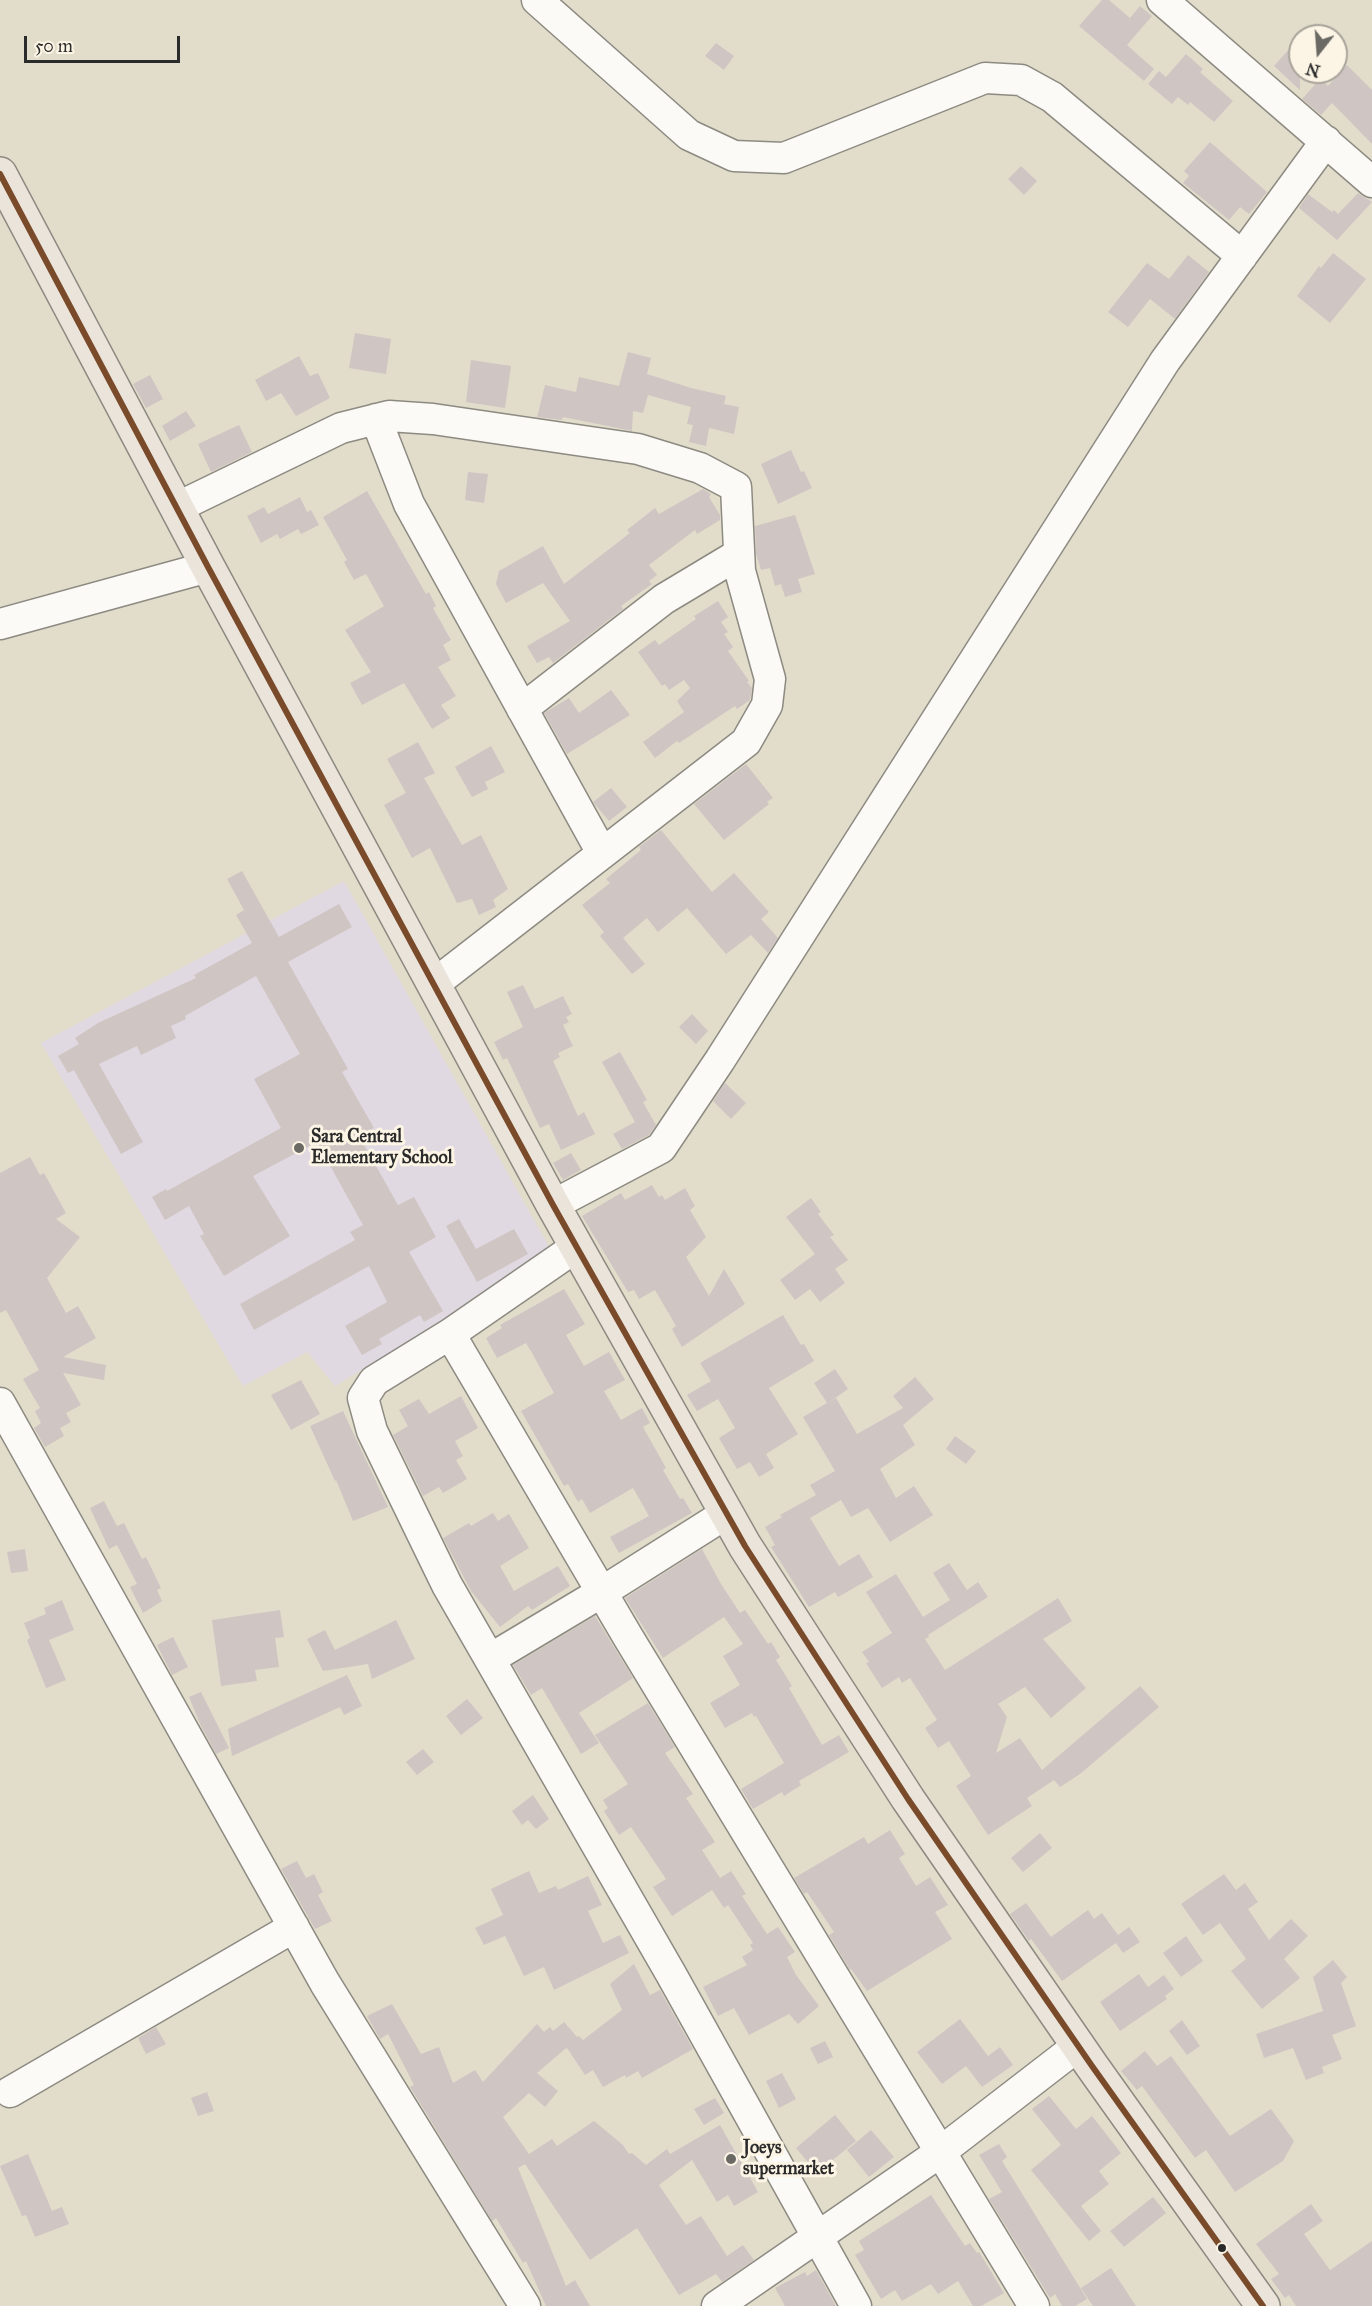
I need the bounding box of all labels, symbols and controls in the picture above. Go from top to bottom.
scale bar [27,24,183,62]
north arrow [1288,24,1348,84]
text: 50 m [35,35,73,57]
text: N [1304,59,1322,81]
place label: Sara Central Elementary School [311,1127,453,1170]
marker: Sara Central Elementary School [292,1141,306,1155]
place label: Joeys supermarket [743,2138,834,2180]
marker: Joeys supermarket [724,2152,738,2166]
unlabelled marker [1216,2242,1228,2254]

